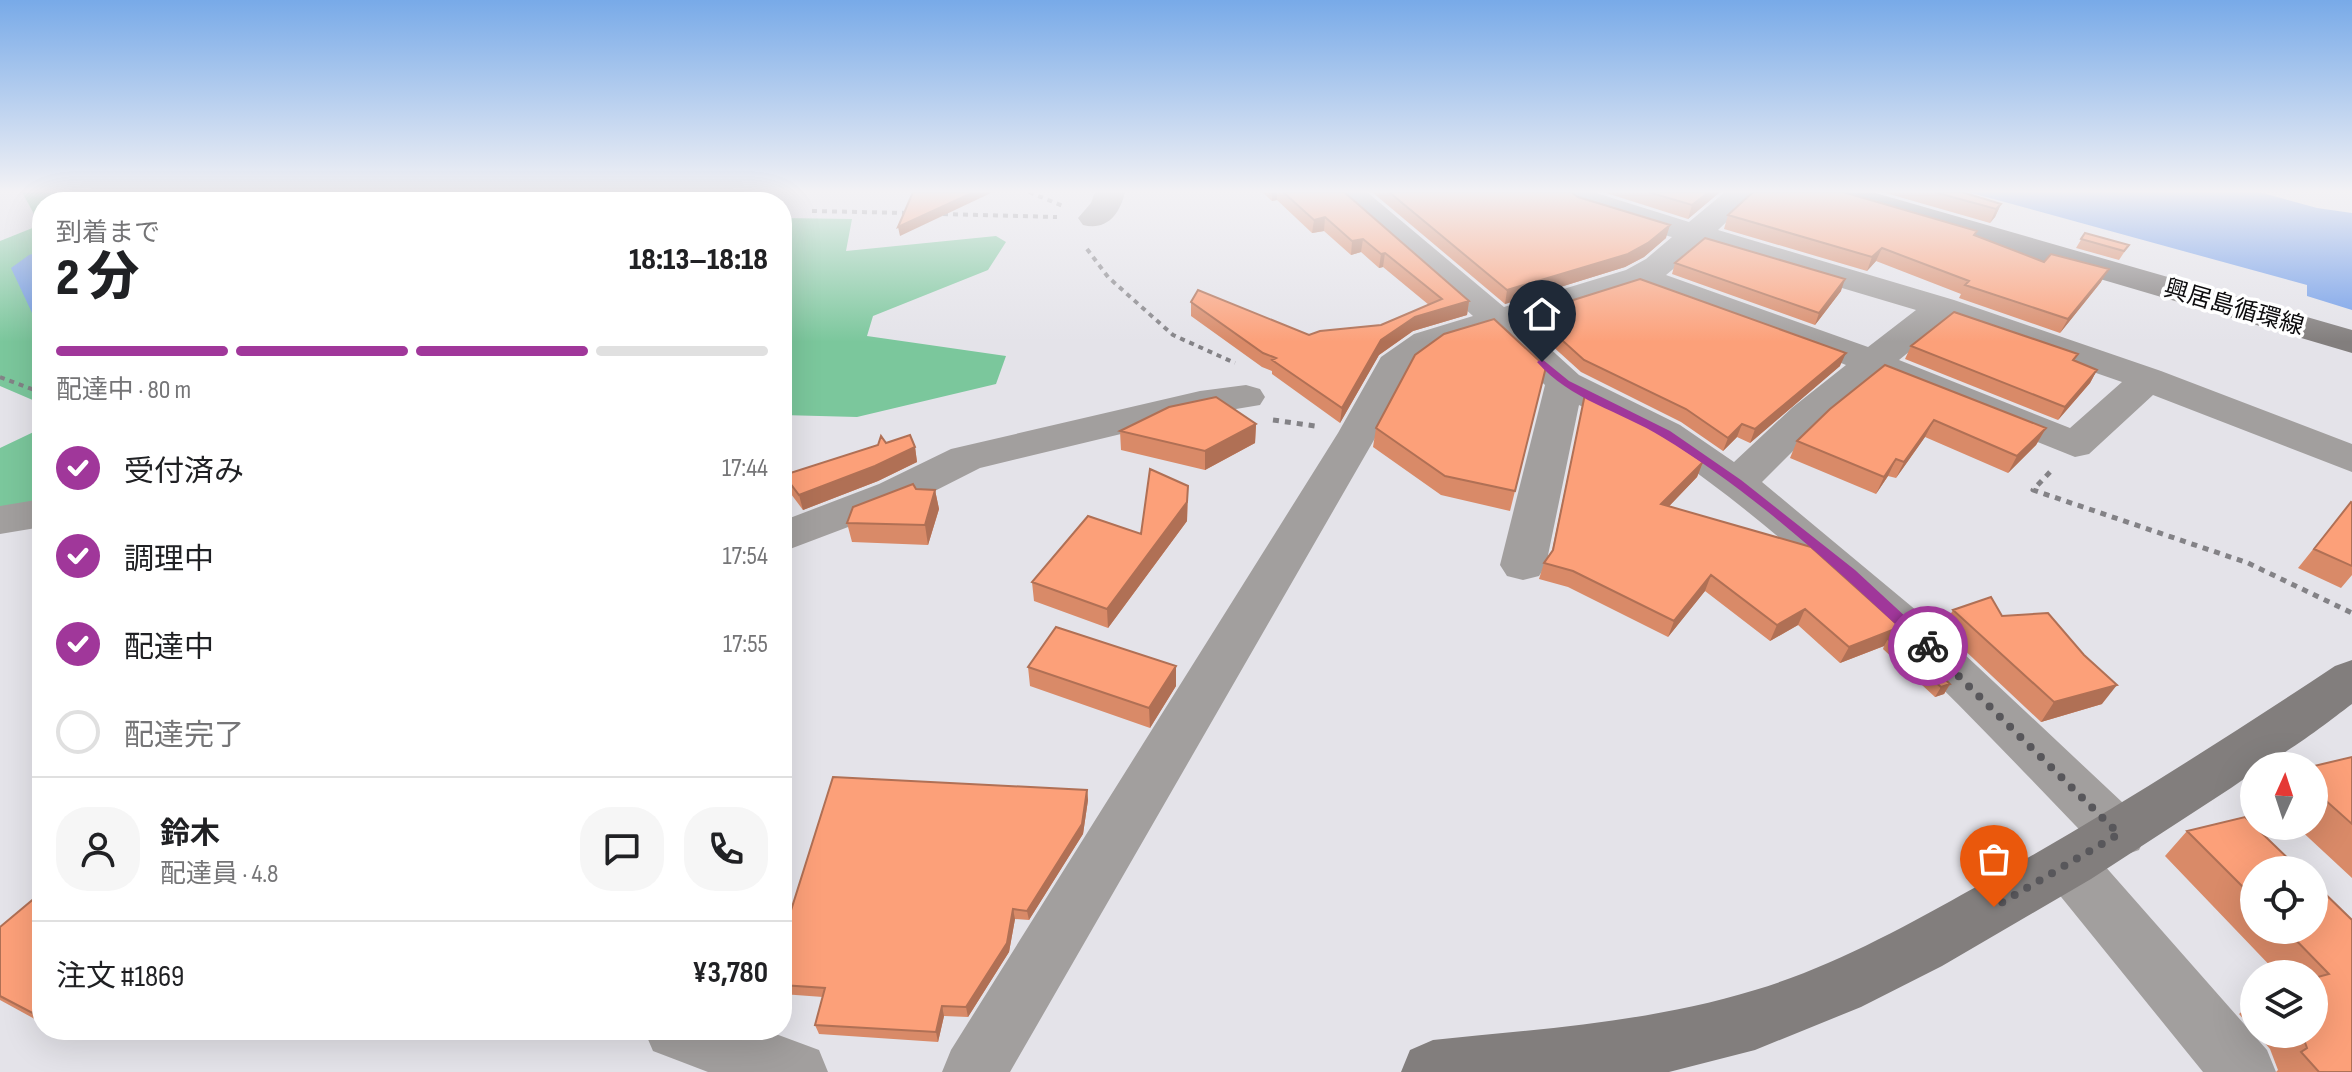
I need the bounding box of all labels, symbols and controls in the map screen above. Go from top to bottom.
text: 到着まで [56,218,160,249]
text: 18:13–18:18 [629,242,768,278]
text: 2 分 [56,247,139,310]
street label: 興居島循環線 [2161,274,2307,341]
pin [1508,280,1576,362]
icon: home [1520,292,1564,336]
text: 配達中 · 80 m [56,375,191,406]
icon: check [56,446,100,490]
text: 17:44 [722,453,768,484]
text: 受付済み [124,454,244,490]
icon: check [56,534,100,578]
text: 17:54 [722,541,768,572]
text: 調理中 [124,542,214,578]
courier [1888,606,1968,686]
icon: check [56,622,100,666]
icon: bike [1906,624,1950,668]
text: 17:55 [723,629,768,660]
text: 配達中 [124,630,214,666]
text: 配達完了 [124,718,244,754]
north arrow [2240,752,2328,840]
map controls [2240,752,2328,1048]
button: person [56,807,140,891]
button: chat [580,807,664,891]
button: phone [684,807,768,891]
text: 鈴木 [160,816,220,852]
pin [1960,825,2028,907]
icon: bag [1972,837,2016,881]
button: locate [2240,856,2328,944]
text: 配達員 · 4.8 [160,859,278,890]
text: ¥3,780 [692,955,768,991]
text: 注文 #1869 [56,959,184,995]
button: layers [2240,960,2328,1048]

